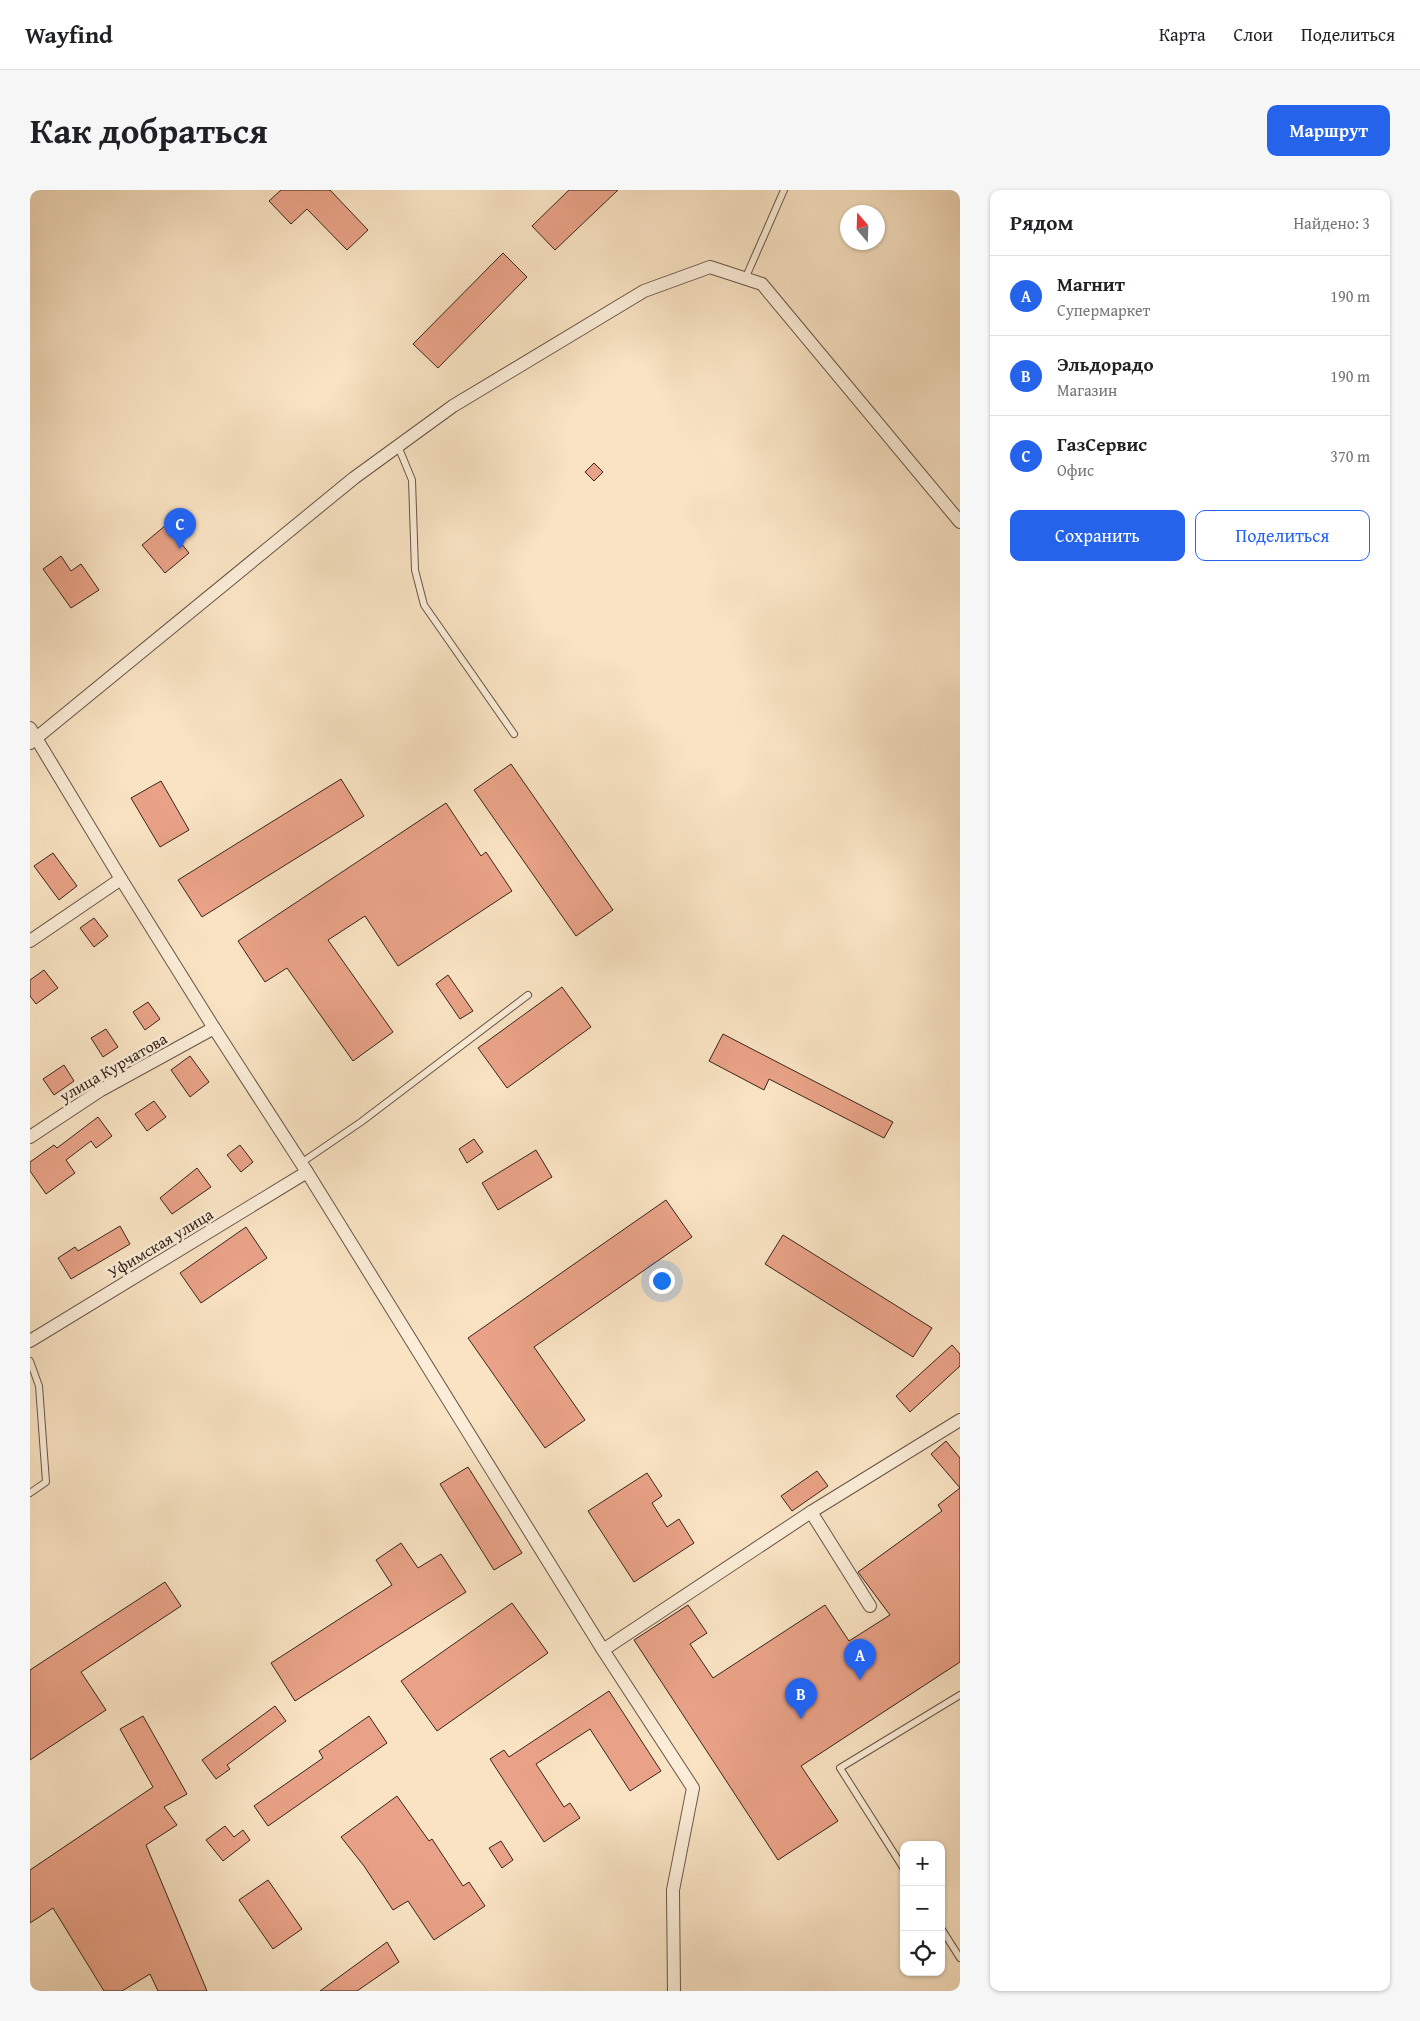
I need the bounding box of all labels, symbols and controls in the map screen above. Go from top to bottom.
text: Wayfind [25,17,113,52]
text: Карта [1159,21,1206,48]
text: Слои [1234,21,1273,48]
text: Поделиться [1301,21,1395,48]
text: Как добраться [30,105,268,156]
button: Маршрут [1267,105,1390,156]
north arrow [840,205,885,250]
text: Рядом [1010,207,1073,238]
text: Найдено: 3 [1293,211,1370,235]
text: Магнит [1057,270,1125,298]
text: A [1021,284,1031,308]
text: 190 m [1330,284,1370,308]
text: Супермаркет [1057,298,1150,322]
text: Эльдорадо [1057,350,1154,378]
text: B [1021,364,1031,388]
text: 190 m [1330,364,1370,388]
text: Магазин [1057,378,1117,402]
text: ГазСервис [1057,430,1147,458]
text: C [1021,444,1031,468]
text: 370 m [1330,444,1370,468]
text: Офис [1057,458,1094,482]
pin: C [164,508,196,549]
button: Сохранить [1010,510,1185,561]
button: Поделиться [1195,510,1370,561]
street label: улица Курчатова [54,1026,172,1108]
street label: Уфимская улица [103,1202,218,1284]
your location [649,1268,675,1294]
pin: A [844,1639,876,1680]
pin: B [785,1678,817,1719]
map controls [900,1841,945,1976]
button: + [900,1841,945,1886]
button: − [900,1886,945,1931]
button: locate [900,1931,945,1976]

